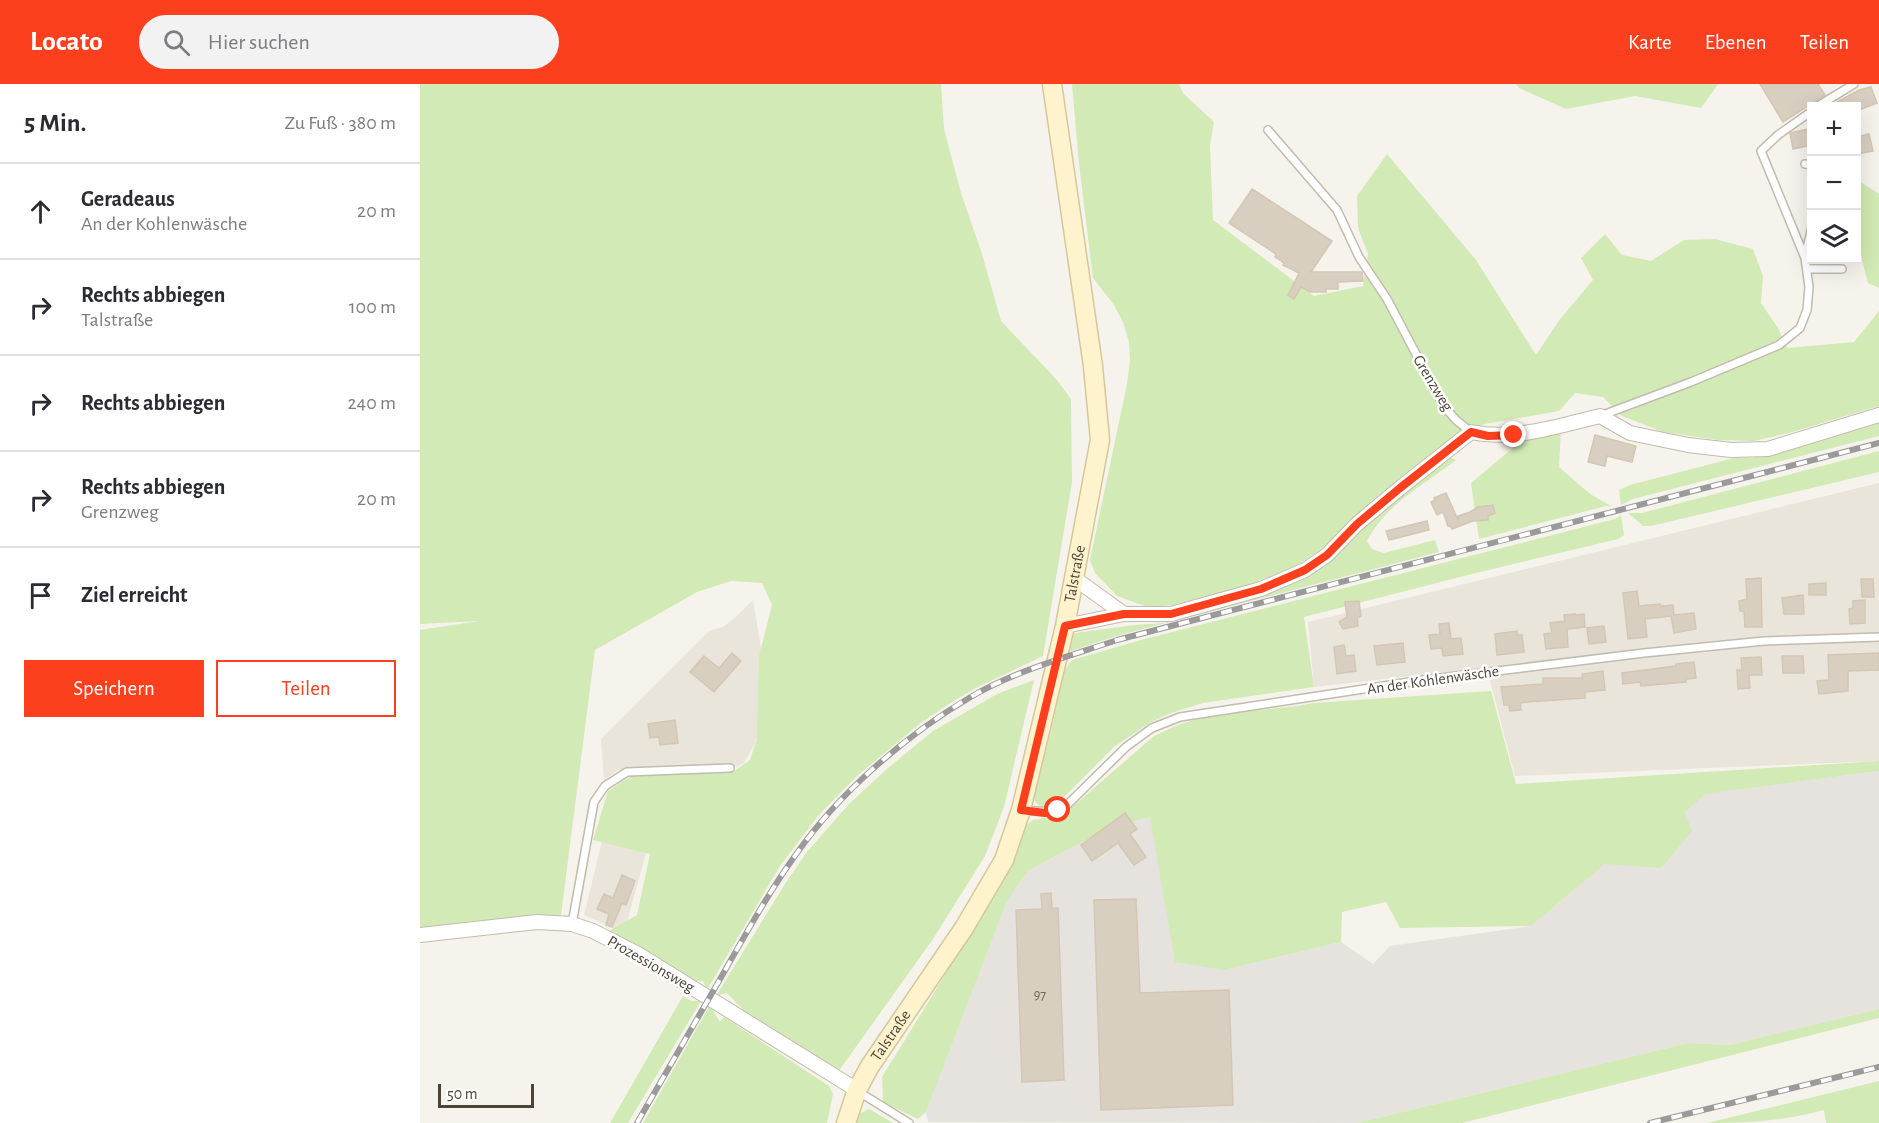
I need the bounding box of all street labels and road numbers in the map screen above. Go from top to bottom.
street label: Grenzweg [1410,352,1456,414]
street label: Talstraße [1062,544,1088,604]
street label: An der Kohlenwäsche [1366,663,1500,697]
street label: Prozessionsweg [605,933,698,995]
street label: Talstraße [868,1007,914,1064]

